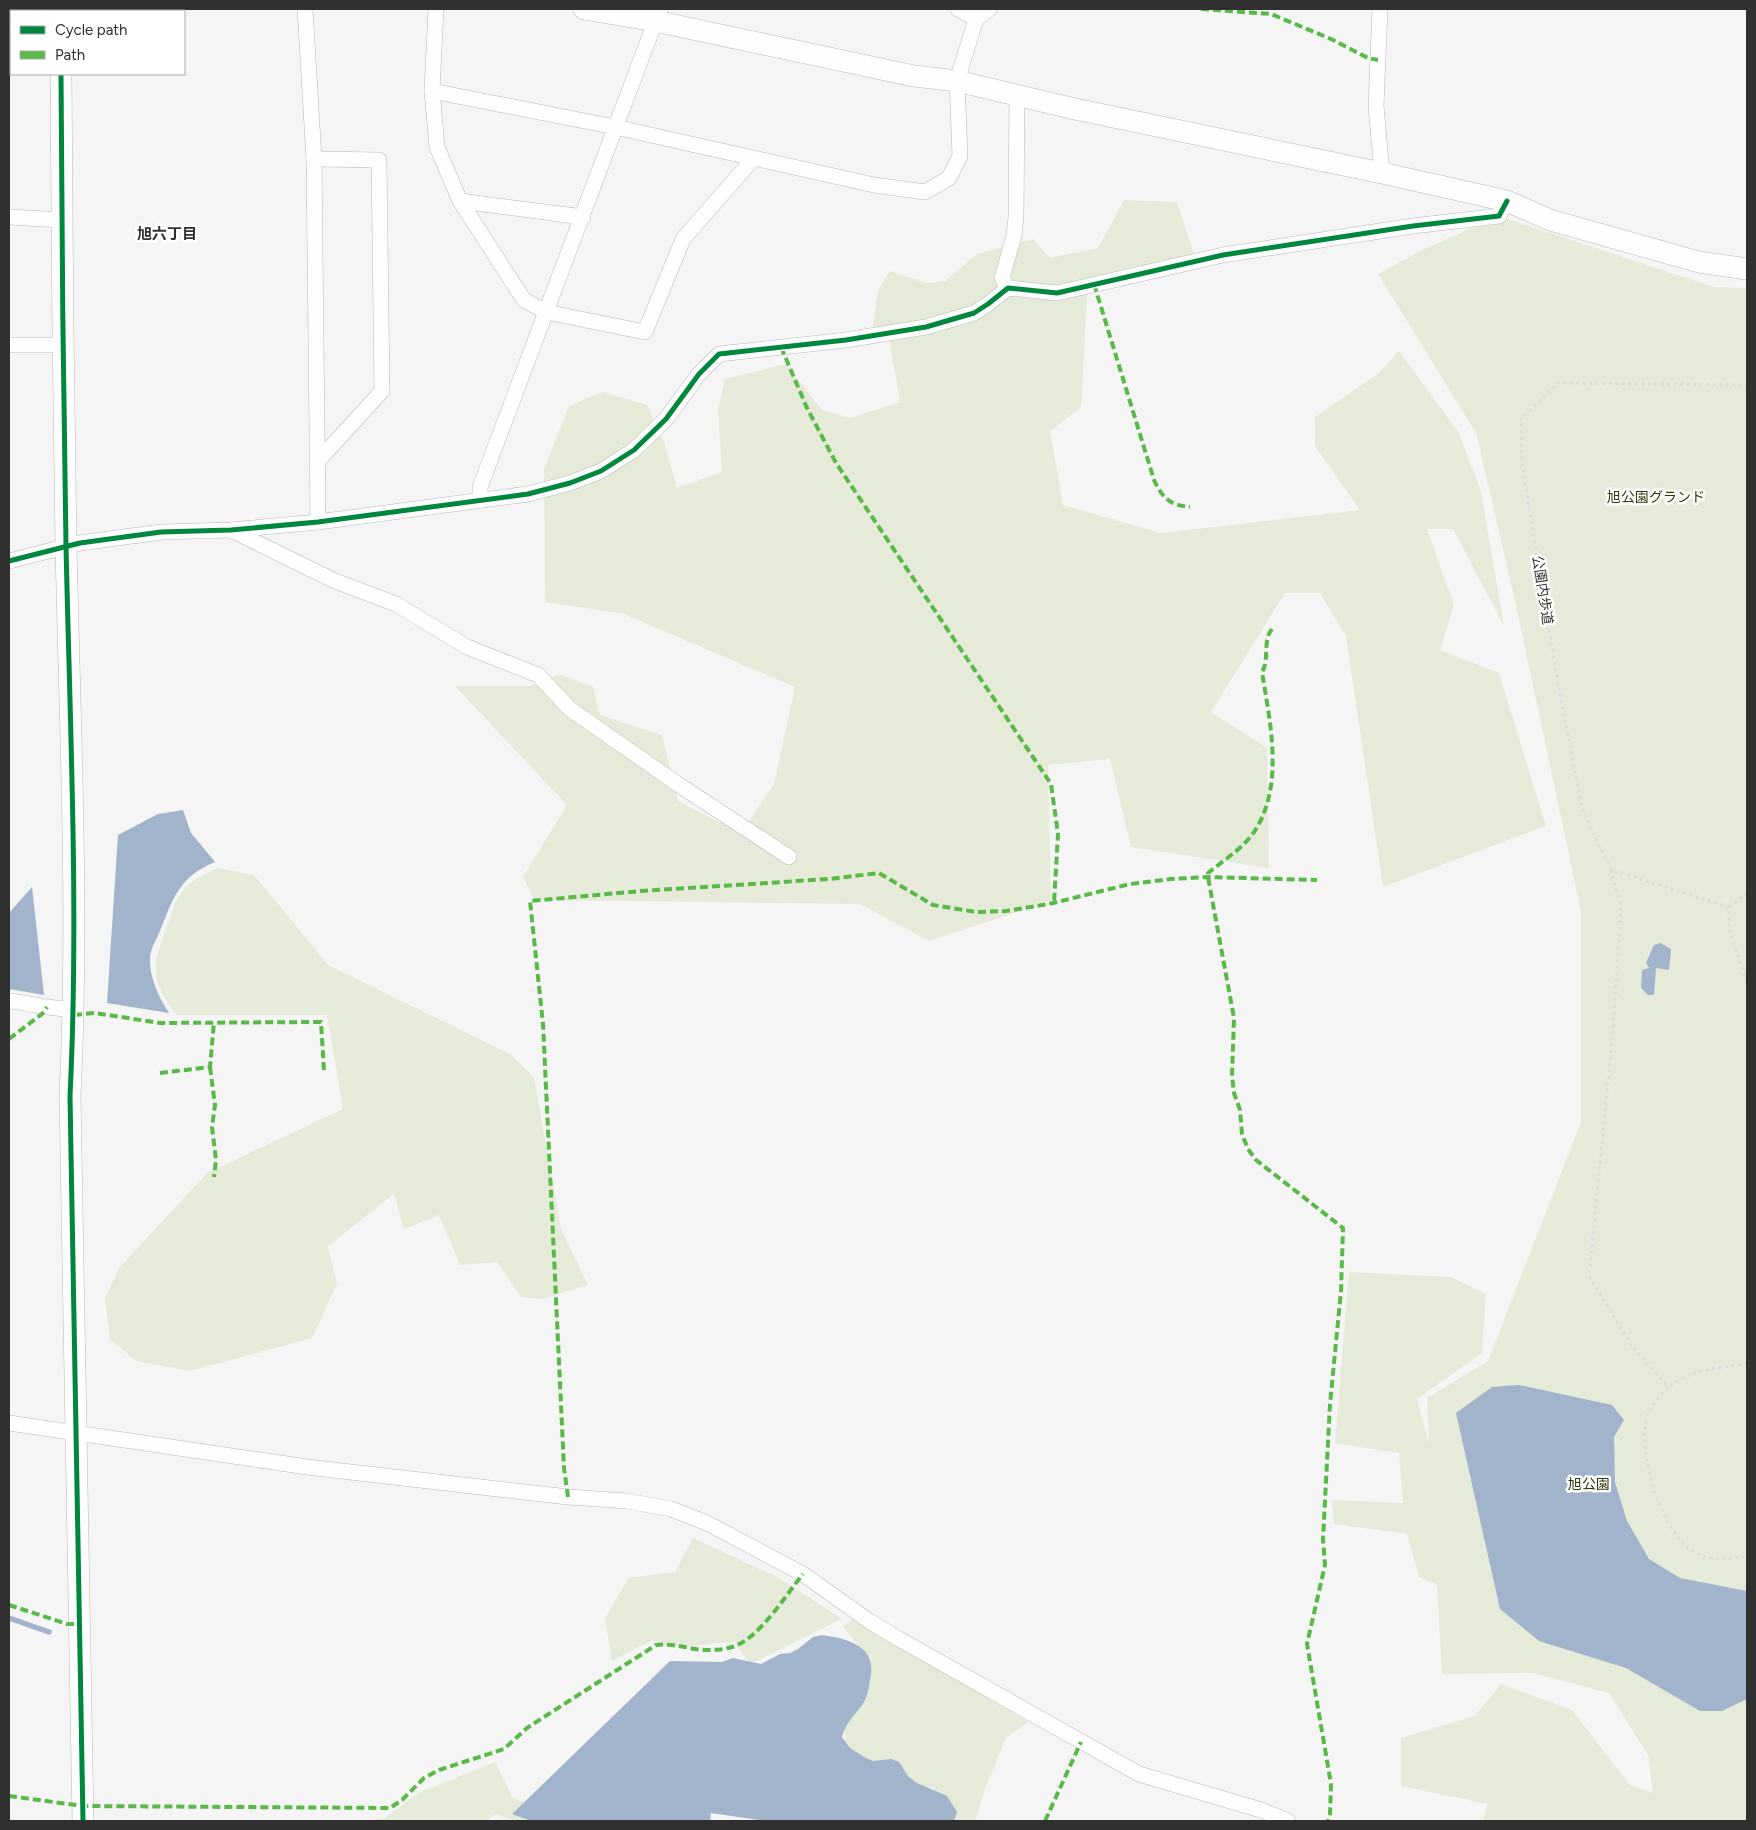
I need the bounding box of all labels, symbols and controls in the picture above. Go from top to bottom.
legend [10,10,185,75]
text: Cycle path [55,21,127,39]
text: Path [55,46,85,64]
district label: 旭六丁目 [137,225,197,243]
park label: 旭公園グランド [1607,489,1705,506]
street label: 公園内歩道 [1529,554,1556,626]
park label: 旭公園 [1568,1476,1610,1493]

